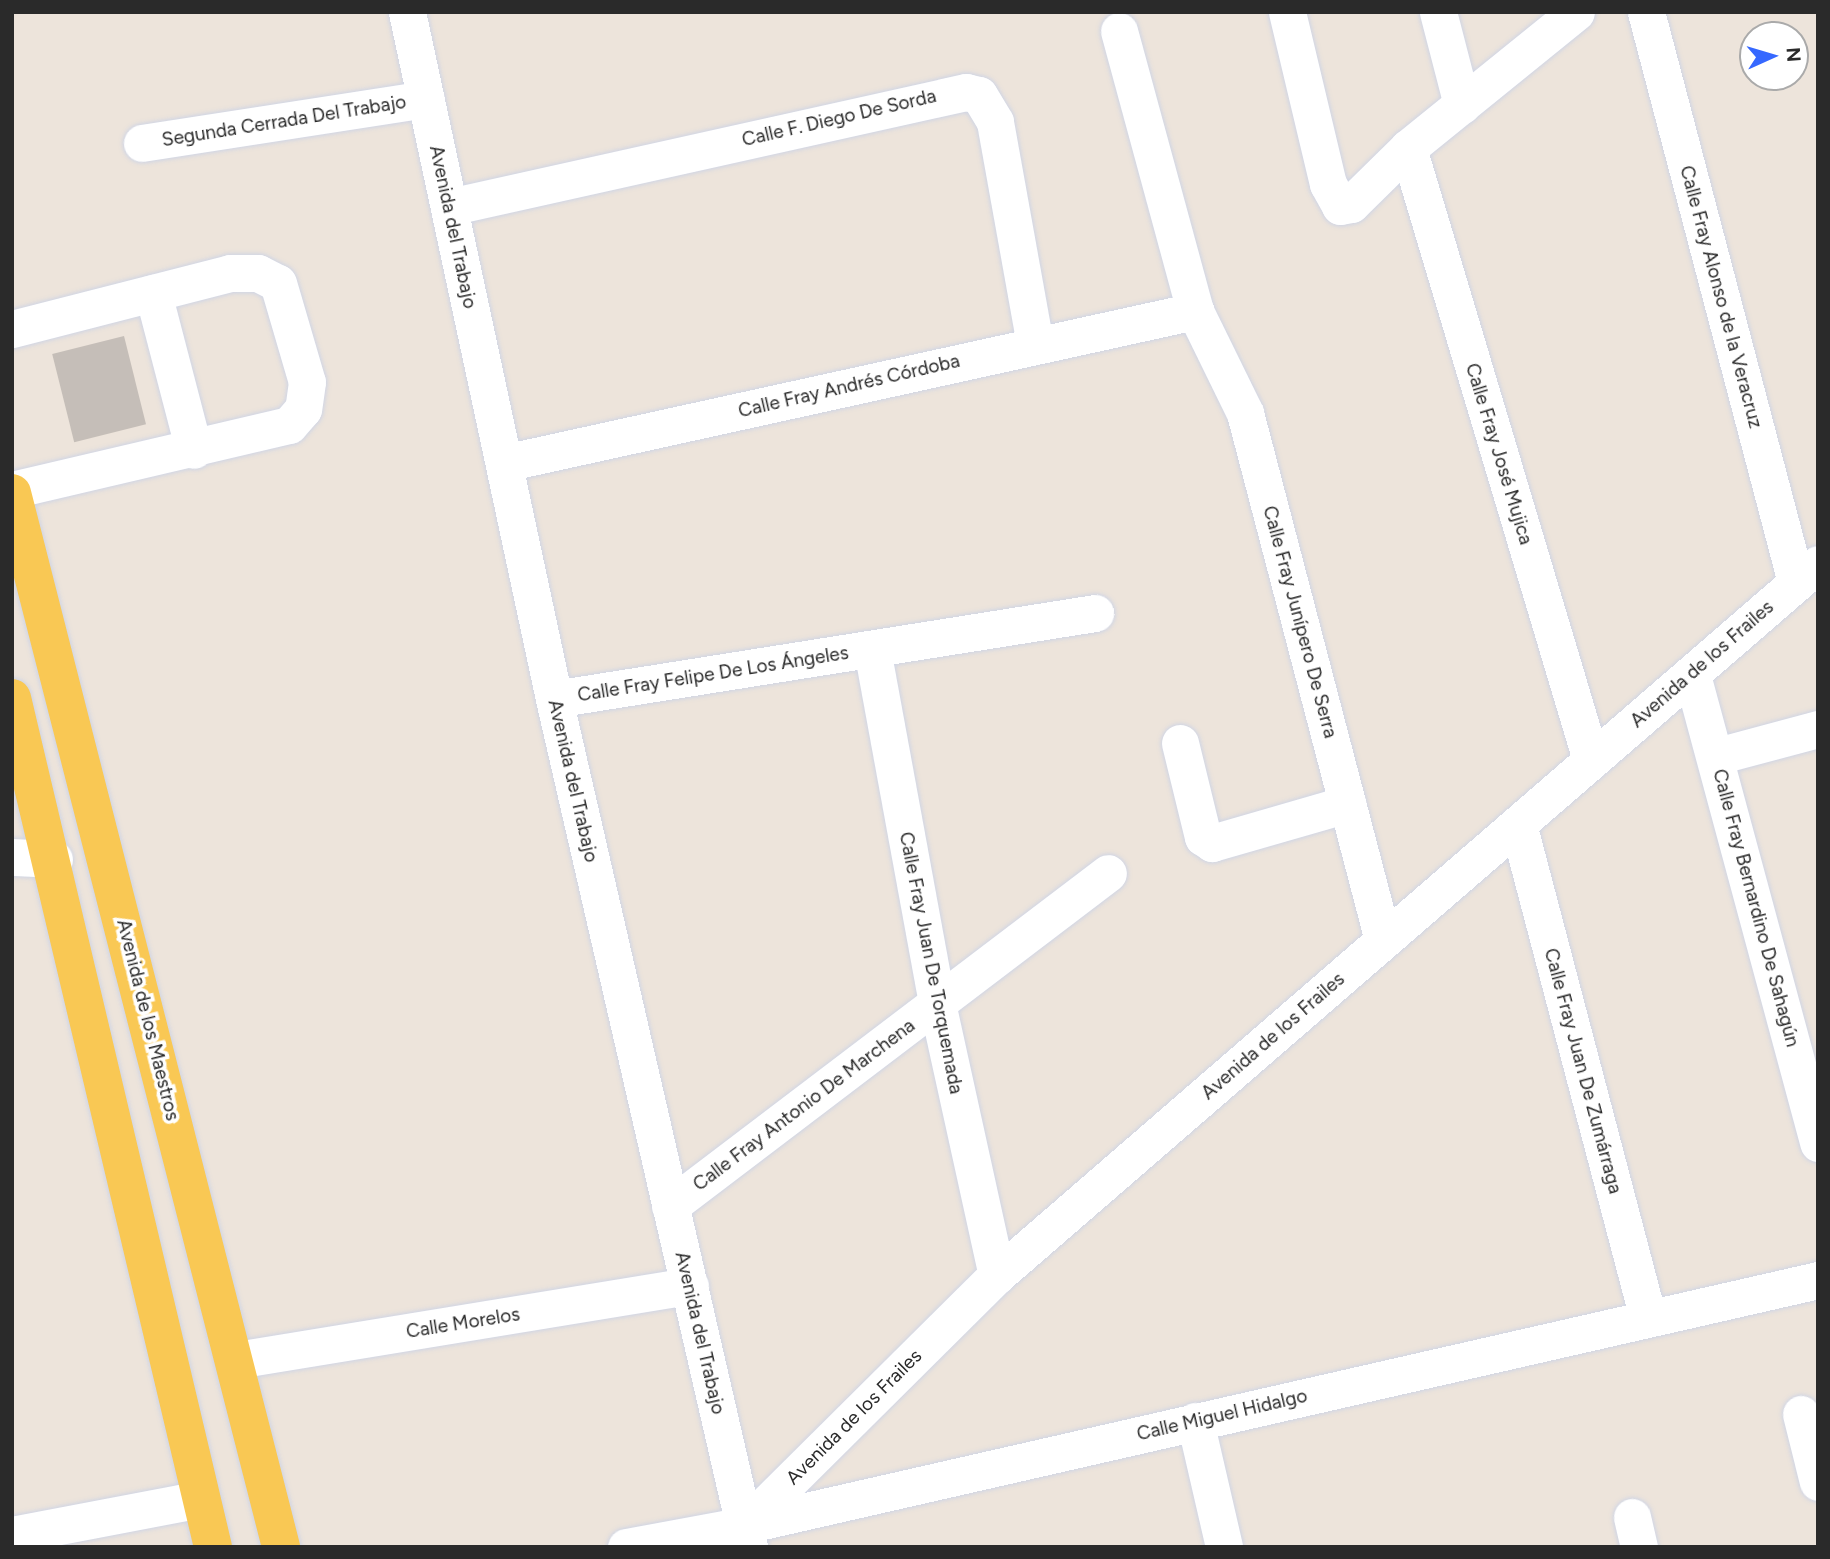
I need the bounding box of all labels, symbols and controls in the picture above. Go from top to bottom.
north arrow [1739,21,1809,91]
text: N [1781,47,1805,63]
street label: Calle F. Diego De Sorda [740,85,938,151]
street label: Segunda Cerrada Del Trabajo [160,90,408,152]
street label: Avenida del Trabajo [425,143,481,311]
street label: Calle Fray Alonso de la Veracruz [1675,163,1767,431]
street label: Calle Fray Andrés Córdoba [736,349,962,423]
street label: Calle Fray José Mujica [1461,361,1537,547]
street label: Calle Fray Junípero De Serra [1258,503,1342,741]
street label: Avenida de los Frailes [1626,596,1778,732]
street label: Calle Fray Felipe De Los Ángeles [576,641,850,707]
street label: Avenida del Trabajo [543,697,603,865]
street label: Calle Fray Bernardino De Sahagún [1708,767,1804,1049]
street label: Calle Fray Juan De Torquemada [894,830,968,1096]
street label: Avenida de los Maestros [112,917,184,1123]
street label: Calle Fray Juan De Zumárraga [1539,946,1627,1196]
street label: Avenida de los Frailes [1197,968,1349,1104]
street label: Calle Fray Antonio De Marchena [689,1014,919,1196]
street label: Avenida del Trabajo [670,1249,730,1417]
street label: Calle Morelos [405,1303,521,1343]
street label: Avenida de los Frailes [782,1345,926,1489]
street label: Calle Miguel Hidalgo [1135,1384,1309,1446]

